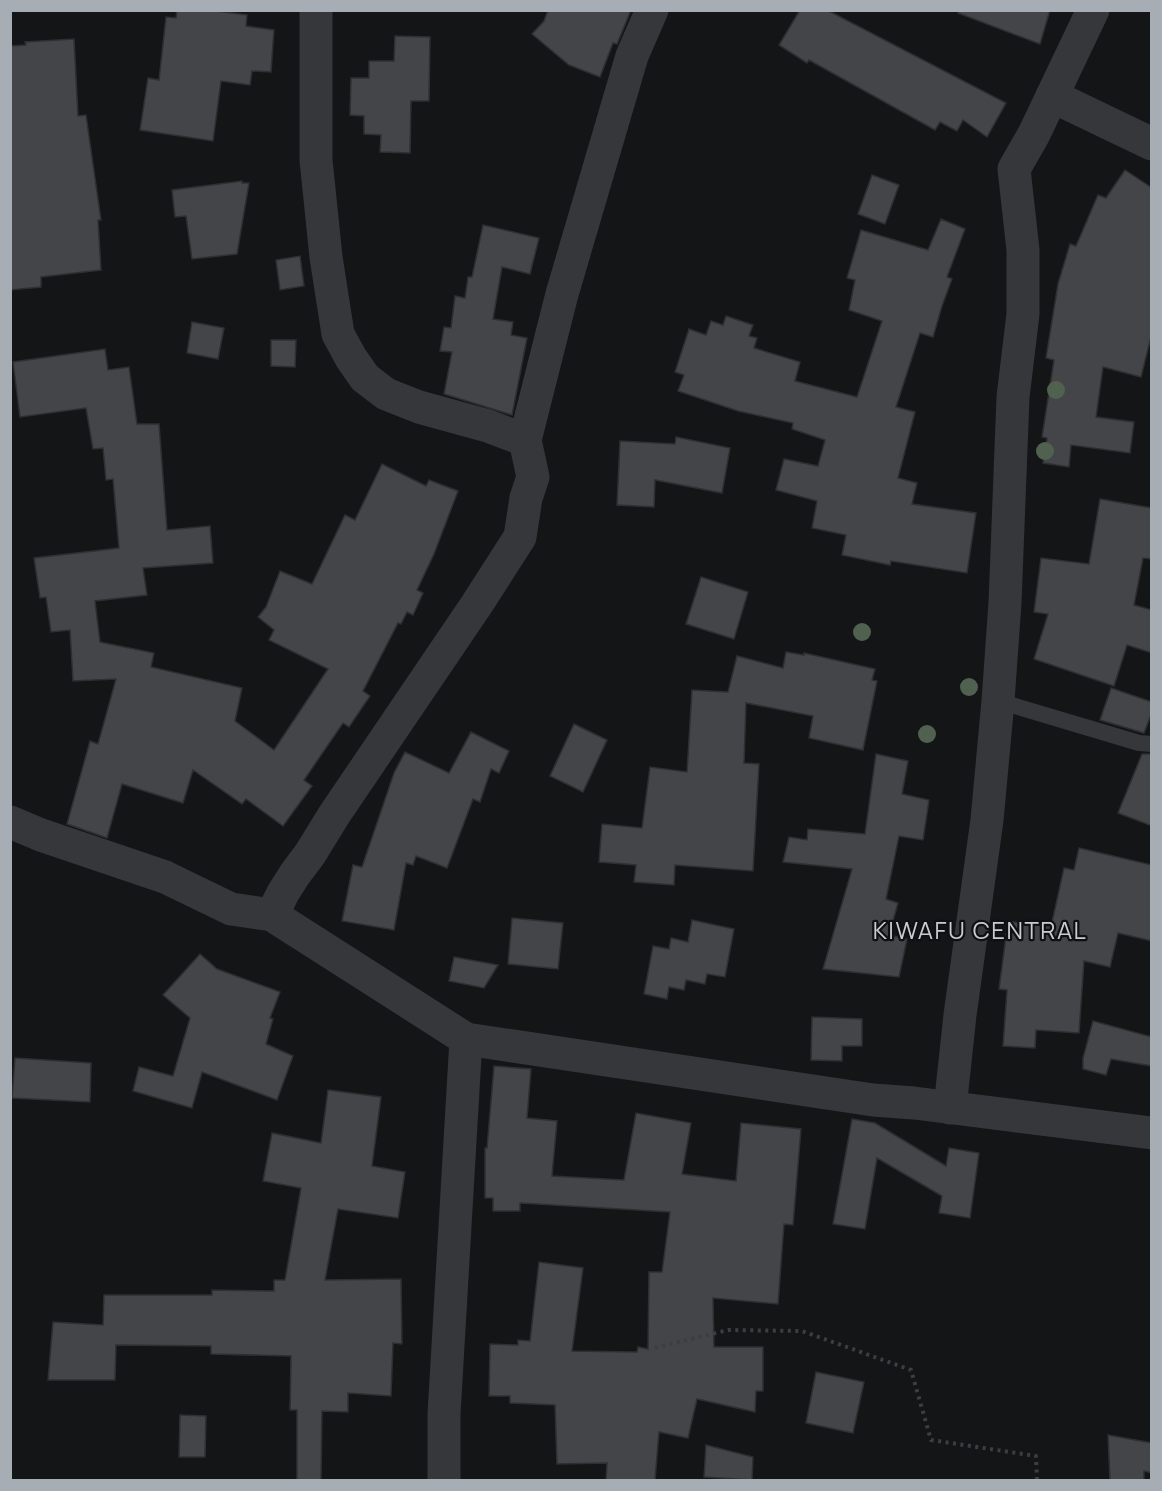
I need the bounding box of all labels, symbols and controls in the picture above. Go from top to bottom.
district label: KIWAFU CENTRAL [873,913,1087,946]

